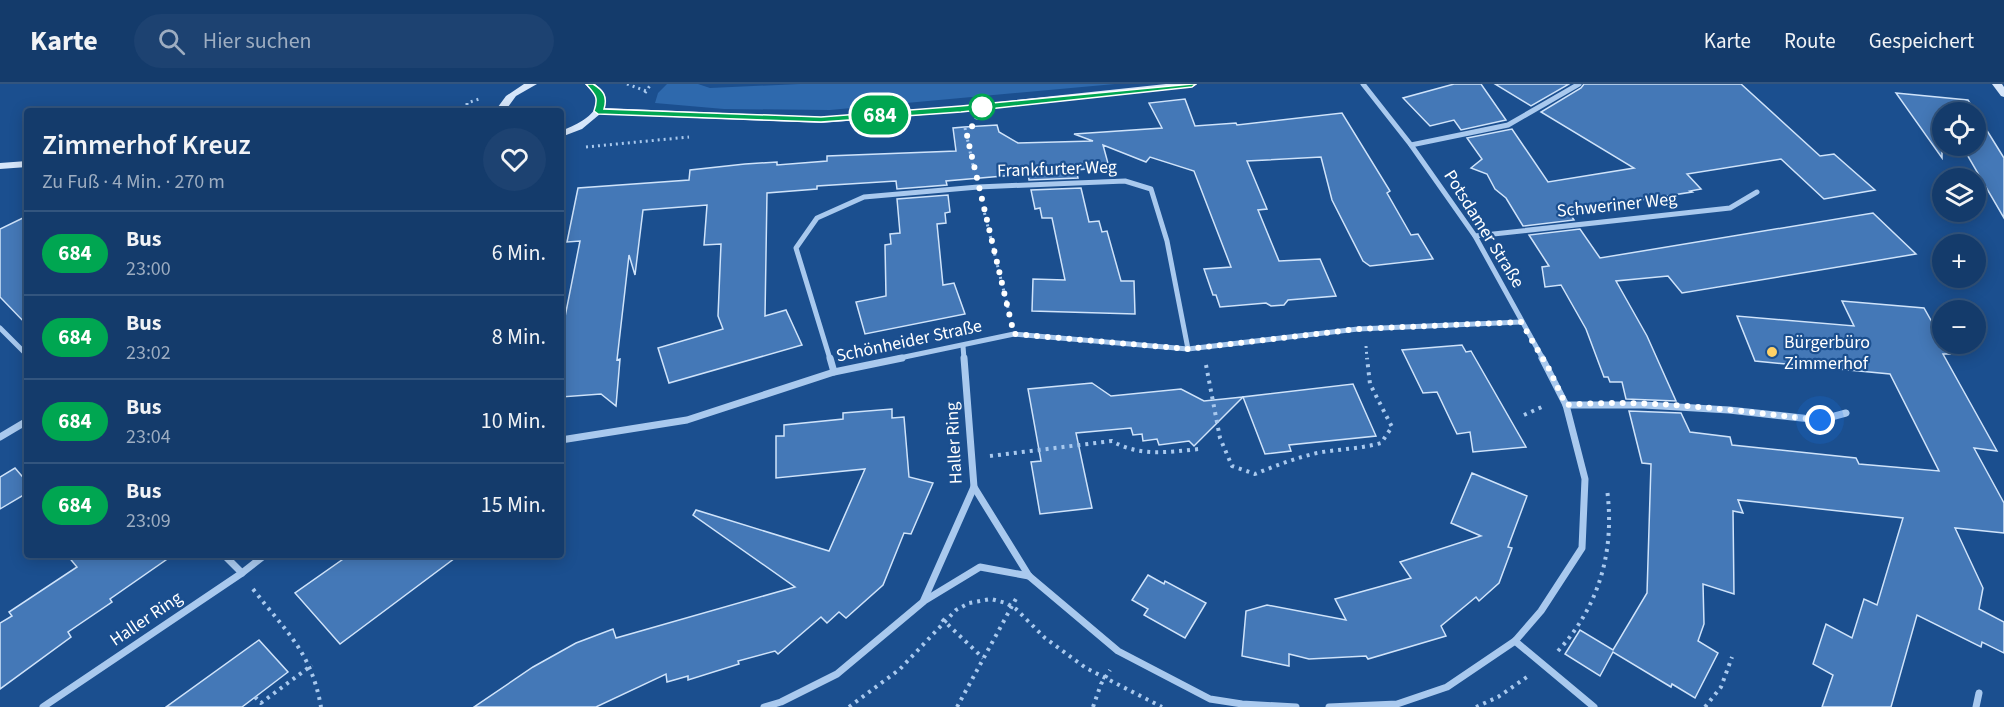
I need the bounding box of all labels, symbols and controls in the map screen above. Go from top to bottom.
search box [134,14,554,68]
text: Karte [30,21,98,61]
icon: search [155,25,188,58]
text: Hier suchen [203,25,312,57]
text: Karte [1704,26,1751,56]
text: Route [1784,26,1836,56]
text: Gespeichert [1869,26,1974,56]
unlabelled marker [969,94,995,120]
line badge: 684 [846,96,914,135]
text: 684 [863,100,897,130]
map controls [1932,102,1986,354]
button: locate [1932,102,1986,156]
text: Zimmerhof Kreuz [42,125,251,165]
button: heart [483,128,546,191]
street label: Frankfurter Weg [997,154,1117,184]
street label: Potsdamer Straße [1438,165,1530,293]
text: Zu Fuß · 4 Min. · 270 m [42,168,225,196]
button: layers [1932,168,1986,222]
street label: Schweriner Weg [1556,186,1678,224]
text: Bus [126,223,162,255]
button: + [1932,234,1986,288]
text: 6 Min. [492,237,546,269]
text: 684 [58,238,92,268]
text: 23:00 [126,255,171,283]
button: − [1932,300,1986,354]
text: Bus [126,307,162,339]
street label: Schönheider Straße [834,313,984,369]
text: 8 Min. [492,321,546,353]
text: 684 [58,322,92,352]
place label: Bürgerbüro Zimmerhof [1784,330,1870,376]
text: 23:02 [126,339,171,367]
marker: Bürgerbüro Zimmerhof [1765,345,1779,359]
text: Bus [126,391,162,423]
street label: Haller Ring [939,401,969,485]
text: 10 Min. [481,405,546,437]
your location [1805,405,1835,435]
text: 684 [58,406,92,436]
text: 23:04 [126,423,171,451]
text: Bus [126,475,162,507]
text: 15 Min. [481,489,546,521]
text: 684 [58,490,92,520]
text: 23:09 [126,507,171,535]
street label: Haller Ring [105,586,187,652]

